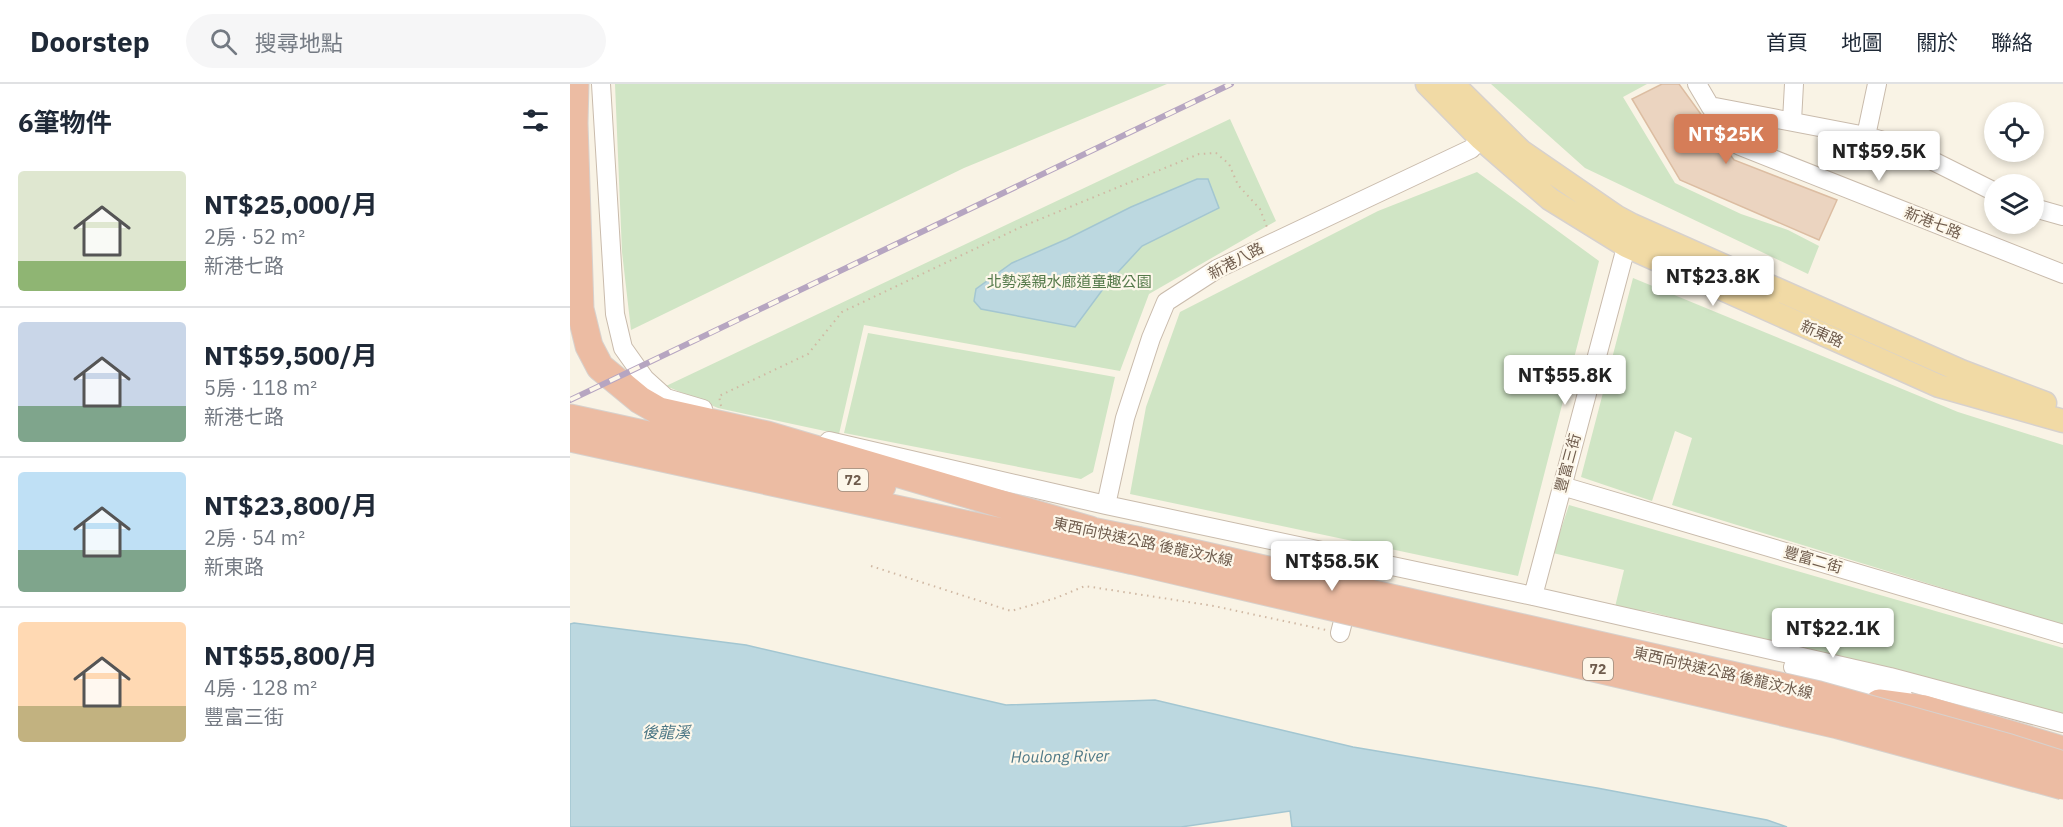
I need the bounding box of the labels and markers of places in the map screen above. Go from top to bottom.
pin: NT$25K [1677,114,1775,165]
pin: NT$59.5K [1817,131,1941,182]
pin: NT$23.8K [1651,256,1775,307]
pin: NT$55.8K [1503,355,1627,406]
pin: NT$58.5K [1270,541,1394,592]
pin: NT$22.1K [1771,608,1895,659]

